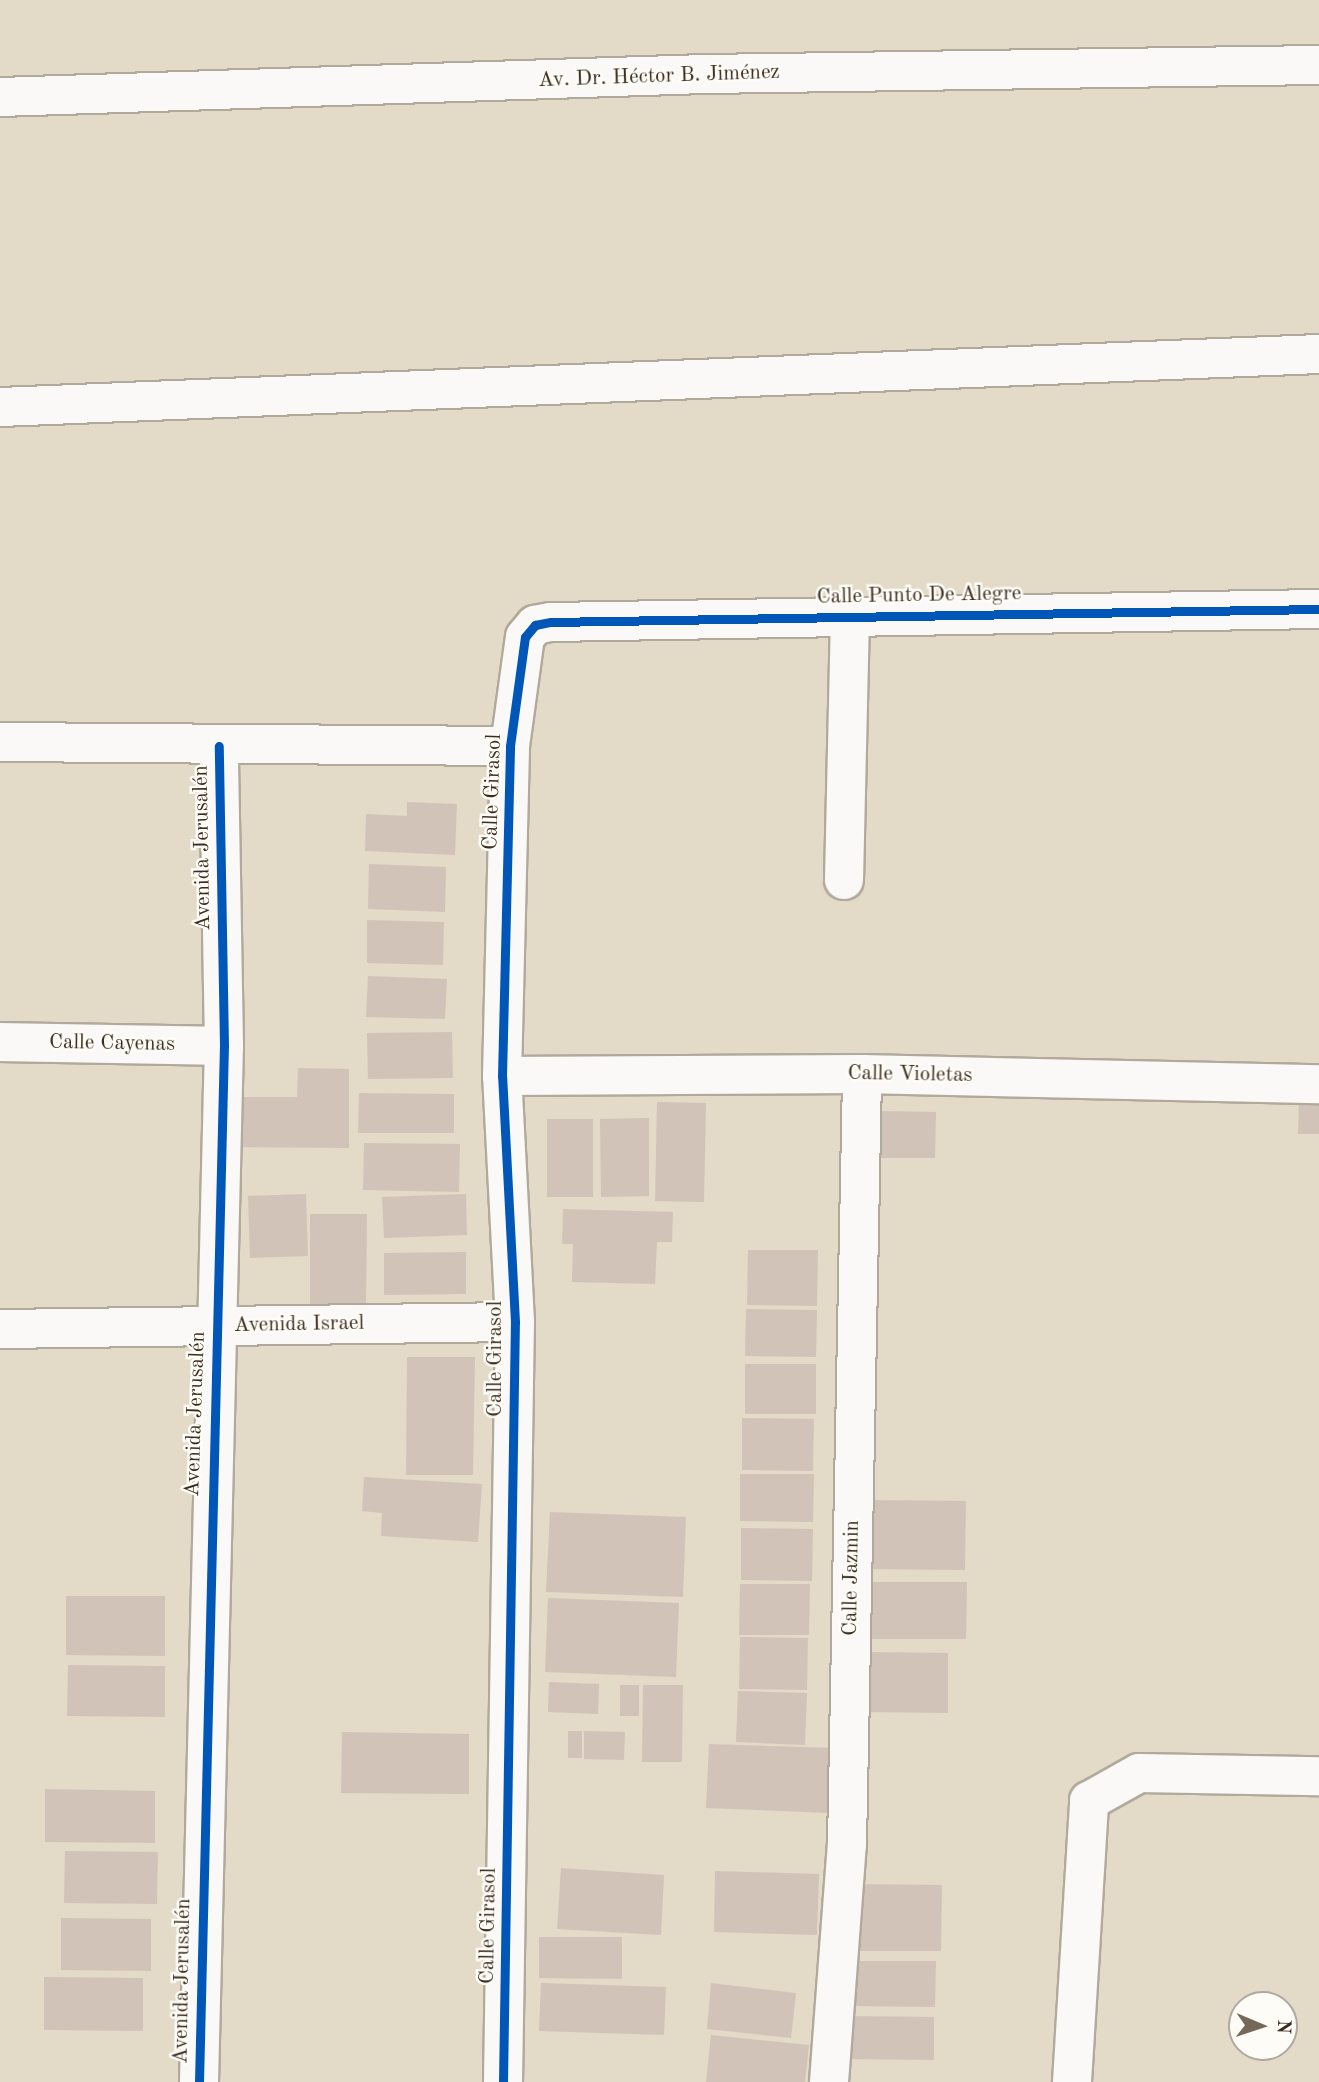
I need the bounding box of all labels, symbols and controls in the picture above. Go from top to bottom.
street label: Av. Dr. Héctor B. Jiménez [538,60,780,94]
street label: Calle Punto De Alegre [816,582,1022,610]
street label: Calle Girasol [478,733,508,851]
street label: Avenida Jerusalén [189,765,217,931]
street label: Calle Cayenas [49,1030,175,1058]
street label: Calle Violetas [847,1061,973,1089]
street label: Calle Girasol [483,1301,509,1417]
street label: Avenida Israel [234,1311,364,1339]
street label: Avenida Jerusalén [181,1331,211,1497]
street label: Calle Jazmin [838,1520,866,1636]
street label: Calle Girasol [475,1868,503,1984]
street label: Avenida Jerusalén [169,1898,197,2064]
north arrow [1228,1991,1298,2061]
text: N [1273,2019,1292,2034]

